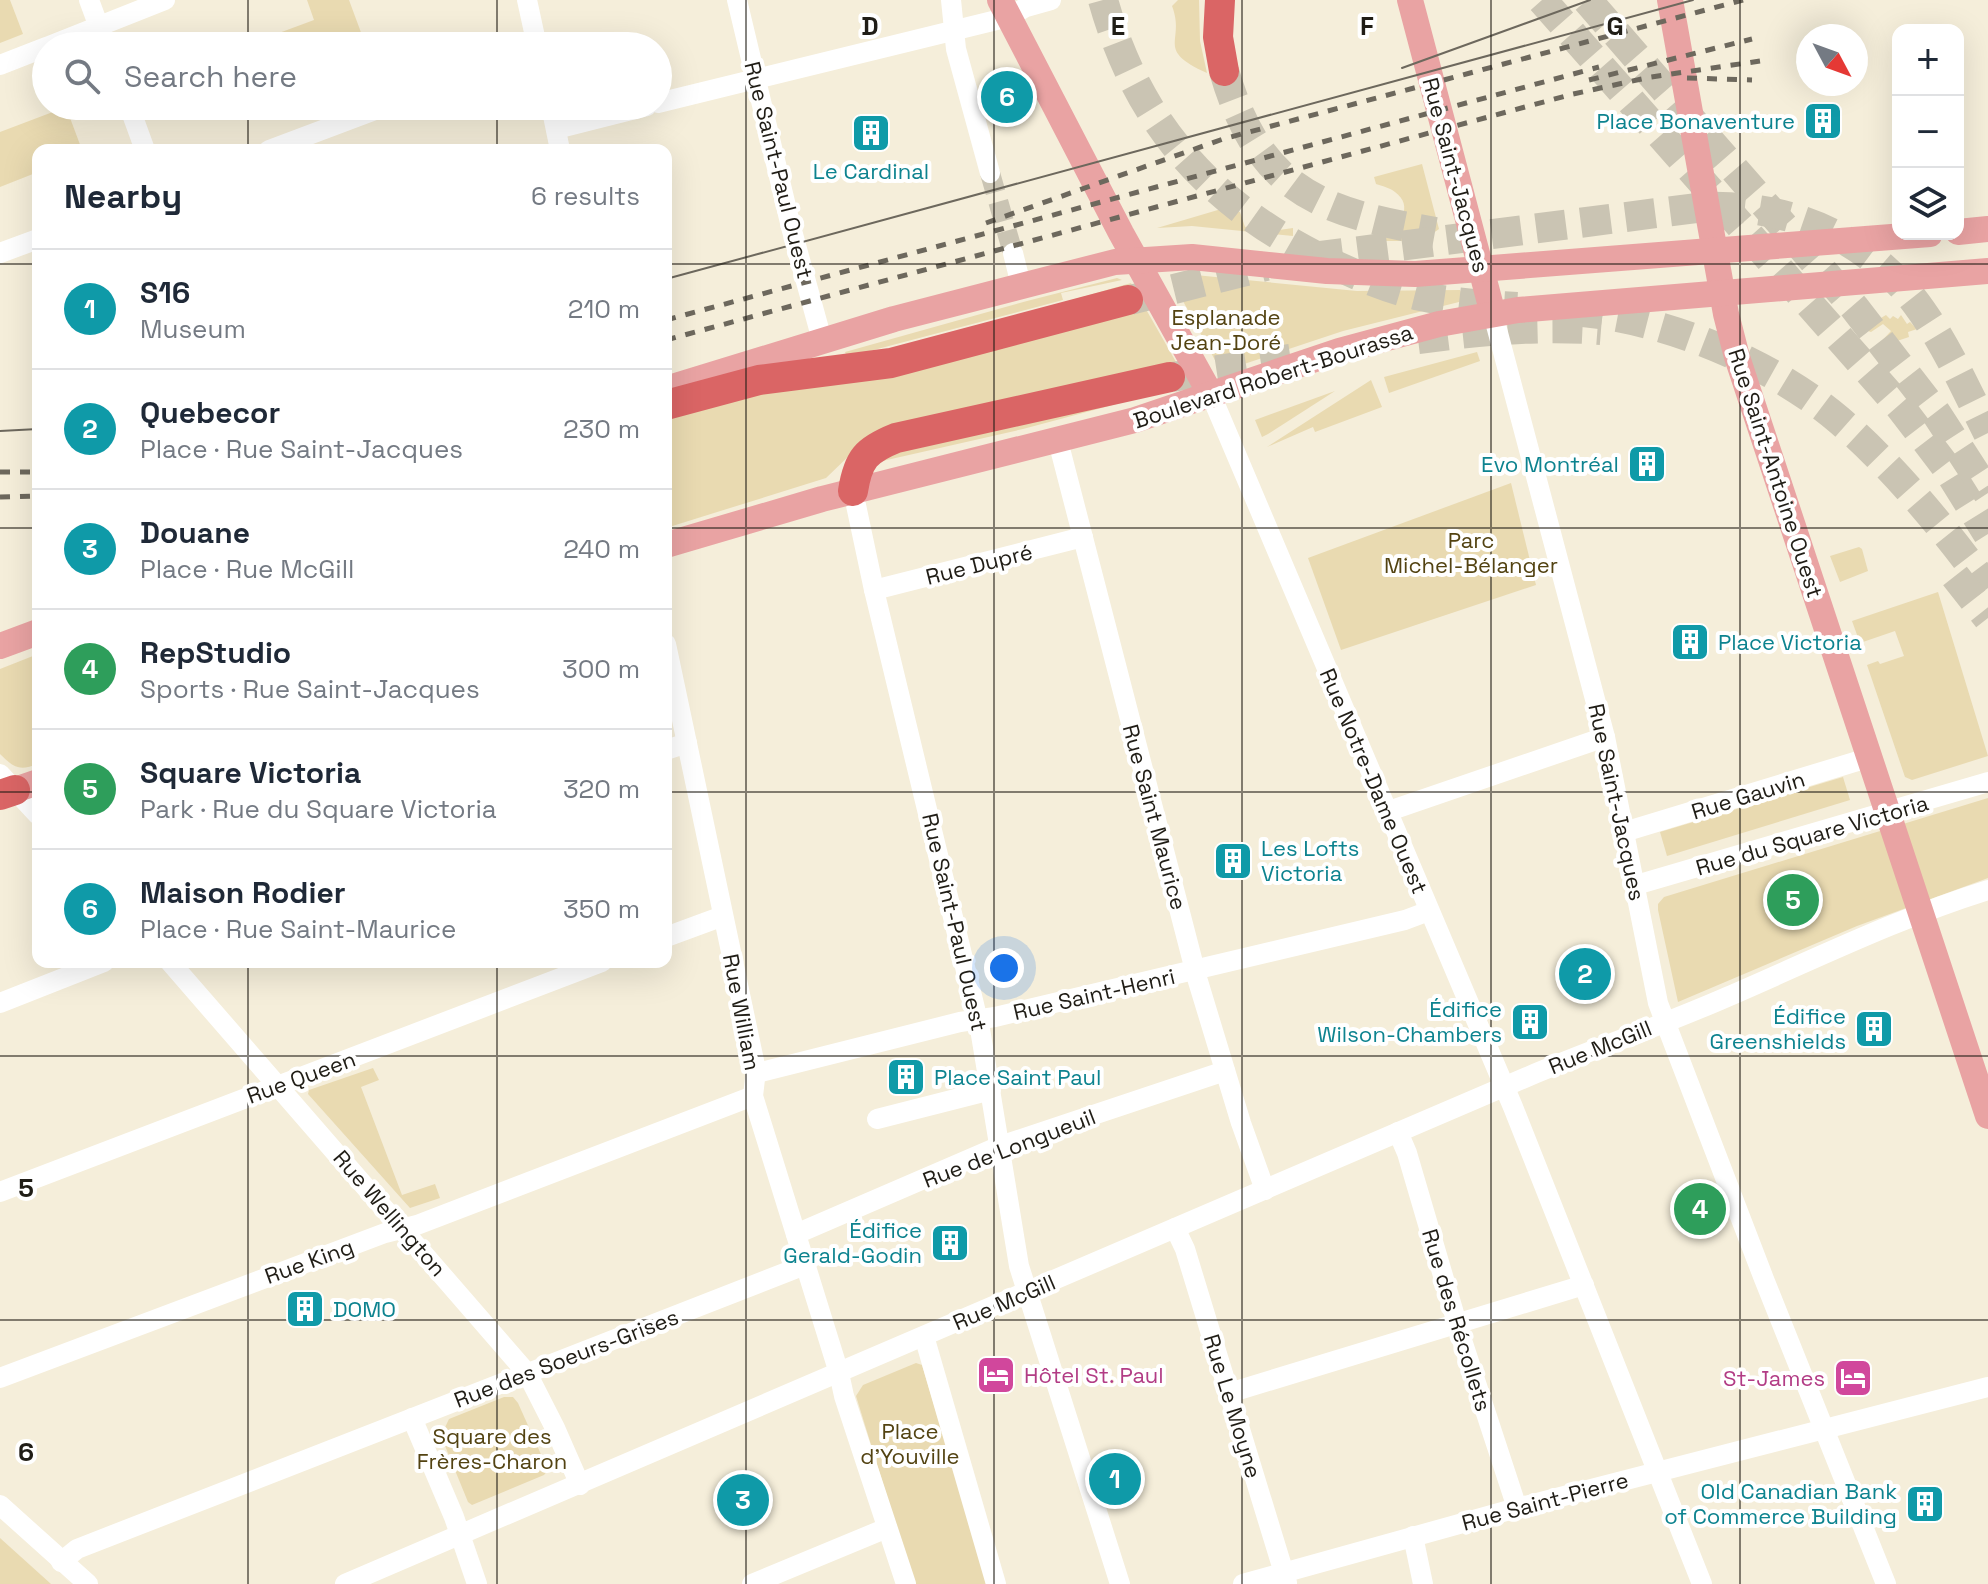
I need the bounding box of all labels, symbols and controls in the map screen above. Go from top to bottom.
text: D [861,9,879,43]
text: E [1111,9,1125,43]
text: F [1360,9,1374,43]
text: G [1606,9,1624,43]
north arrow [1796,24,1868,96]
map controls [1892,24,1964,240]
button: + [1892,24,1964,96]
search box [32,32,672,120]
icon: search [60,54,104,98]
text: Search here [124,57,297,96]
street label: Rue Saint-Paul Ouest [738,58,820,282]
pin: 6 [981,67,1033,127]
street label: Rue Saint-Jacques [1416,74,1496,276]
button: − [1892,96,1964,168]
building icon: Place Bonaventure [1802,100,1844,142]
place label: Place Bonaventure [1596,107,1795,135]
building icon: Le Cardinal [850,112,892,154]
place label: Le Cardinal [813,157,929,185]
button: layers [1892,168,1964,240]
text: Nearby [64,175,182,218]
text: 6 results [531,179,640,213]
text: S16 [140,273,190,312]
text: 1 [84,292,96,326]
text: 210 m [568,292,640,326]
park label: Esplanade Jean-Doré [1171,303,1281,356]
text: Museum [140,312,246,346]
street label: Boulevard Robert-Bourassa [1130,317,1417,434]
street label: Rue Saint-Antoine Ouest [1722,345,1830,601]
text: Quebecor [140,393,280,432]
text: 2 [82,412,98,446]
text: 230 m [563,412,640,446]
text: Place · Rue Saint-Jacques [140,432,463,466]
building icon: Evo Montréal [1626,443,1668,485]
place label: Evo Montréal [1481,450,1619,478]
text: Douane [140,513,250,552]
park label: Parc Michel-Bélanger [1384,526,1558,579]
text: 3 [82,532,98,566]
text: 240 m [563,532,640,566]
street label: Rue Dupré [923,537,1035,591]
text: Place · Rue McGill [140,552,354,586]
building icon: Place Victoria [1669,621,1711,663]
place label: Place Victoria [1718,628,1862,656]
text: RepStudio [140,633,291,672]
text: 4 [82,652,98,686]
text: 300 m [562,652,640,686]
street label: Rue Notre-Dame Ouest [1314,664,1434,898]
text: Sports · Rue Saint-Jacques [140,672,480,706]
street label: Rue Saint-Jacques [1582,701,1652,903]
street label: Rue Saint Maurice [1117,721,1193,913]
text: Square Victoria [140,753,361,792]
street label: Rue Gauvin [1688,764,1808,826]
text: 5 [82,772,98,806]
text: 320 m [563,772,640,806]
street label: Rue du Square Victoria [1692,788,1932,882]
text: Park · Rue du Square Victoria [140,792,497,826]
street label: Rue Saint-Paul Ouest [916,810,994,1034]
place label: Les Lofts Victoria [1261,834,1359,887]
building icon: Les Lofts Victoria [1212,840,1254,882]
pin: 5 [1767,870,1819,930]
text: Maison Rodier [140,873,346,912]
text: 6 [82,892,98,926]
text: 350 m [563,892,640,926]
text: Place · Rue Saint-Maurice [140,912,456,946]
pin: 2 [1559,944,1611,1004]
your location [984,948,1024,988]
street label: Rue William [717,951,767,1073]
street label: Rue Saint-Henri [1010,962,1178,1026]
place label: Édifice Wilson-Chambers [1317,995,1502,1048]
building icon: Édifice Wilson-Chambers [1509,1001,1551,1043]
place label: Édifice Greenshields [1709,1002,1846,1055]
building icon: Édifice Greenshields [1853,1008,1895,1050]
street label: Rue McGill [1544,1014,1656,1080]
street label: Rue Queen [243,1044,359,1110]
building icon: Place Saint Paul [885,1056,927,1098]
place label: Place Saint Paul [934,1063,1101,1091]
street label: Rue de Longueuil [919,1102,1099,1194]
street label: Rue Wellington [327,1144,453,1282]
text: 5 [18,1171,34,1205]
pin: 4 [1674,1179,1726,1239]
place label: Édifice Gerald-Godin [783,1216,922,1269]
building icon: Édifice Gerald-Godin [929,1222,971,1264]
street label: Rue des Récollets [1416,1225,1498,1415]
street label: Rue King [261,1232,357,1290]
street label: Rue McGill [948,1268,1060,1336]
building icon: DOMO [284,1288,326,1330]
place label: DOMO [333,1295,396,1323]
street label: Rue des Soeurs-Grises [450,1302,682,1414]
street label: Rue Le Moyne [1198,1331,1268,1481]
hotel icon: Hôtel St. Paul [975,1354,1017,1396]
hotel icon: St-James [1832,1357,1874,1399]
place label: Hôtel St. Paul [1024,1361,1164,1389]
place label: St-James [1723,1364,1825,1392]
park label: Place d'Youville [860,1417,960,1470]
park label: Square des Frères-Charon [417,1422,567,1475]
text: 6 [18,1435,34,1469]
pin: 1 [1089,1449,1141,1509]
street label: Rue Saint-Pierre [1459,1465,1631,1537]
pin: 3 [717,1470,769,1530]
place label: Old Canadian Bank of Commerce Building [1664,1477,1897,1530]
building icon: Old Canadian Bank of Commerce Building [1904,1483,1946,1525]

